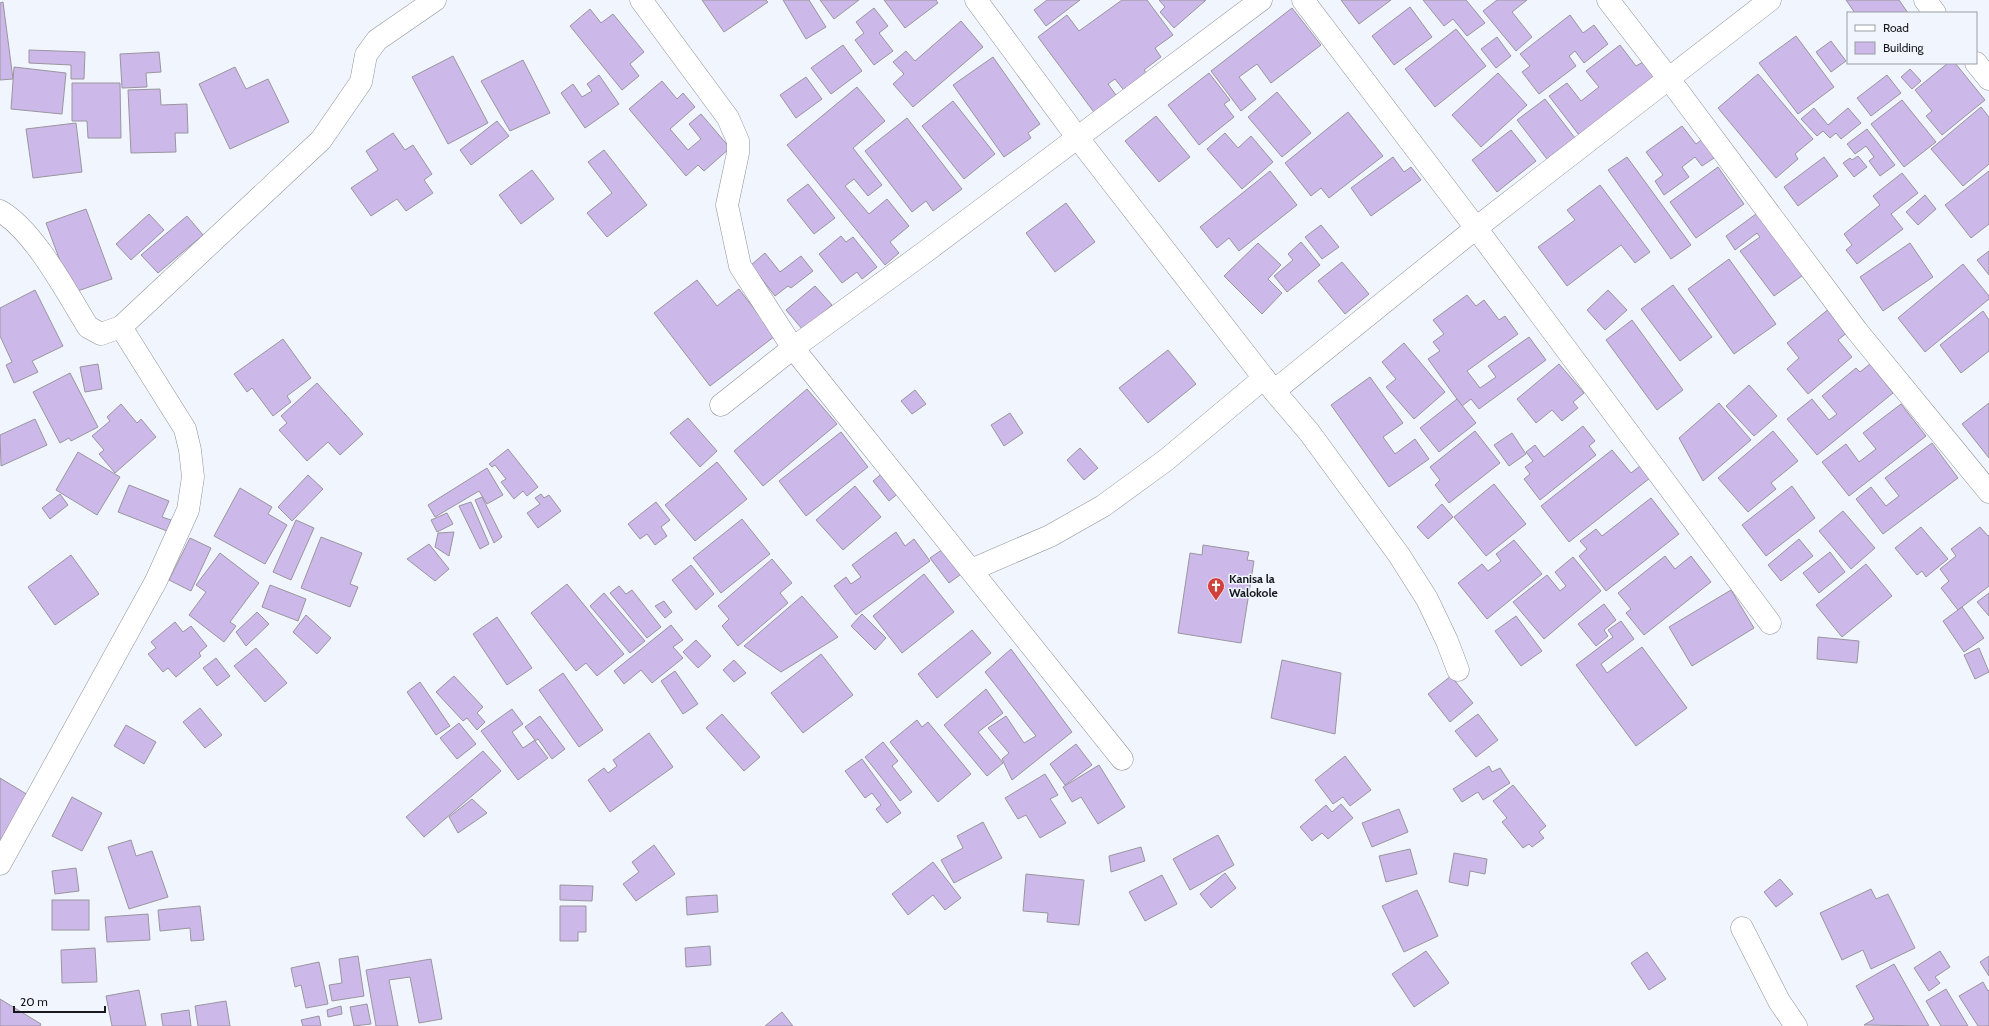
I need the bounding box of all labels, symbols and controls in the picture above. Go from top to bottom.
legend [1847,12,1977,64]
text: Road [1883,20,1909,35]
text: Building [1883,40,1925,55]
place label: Kanisa la Walokole [1229,571,1278,600]
church icon: Kanisa la Walokole [1206,576,1226,601]
scale bar [14,988,105,1014]
text: 20 m [20,994,48,1009]

